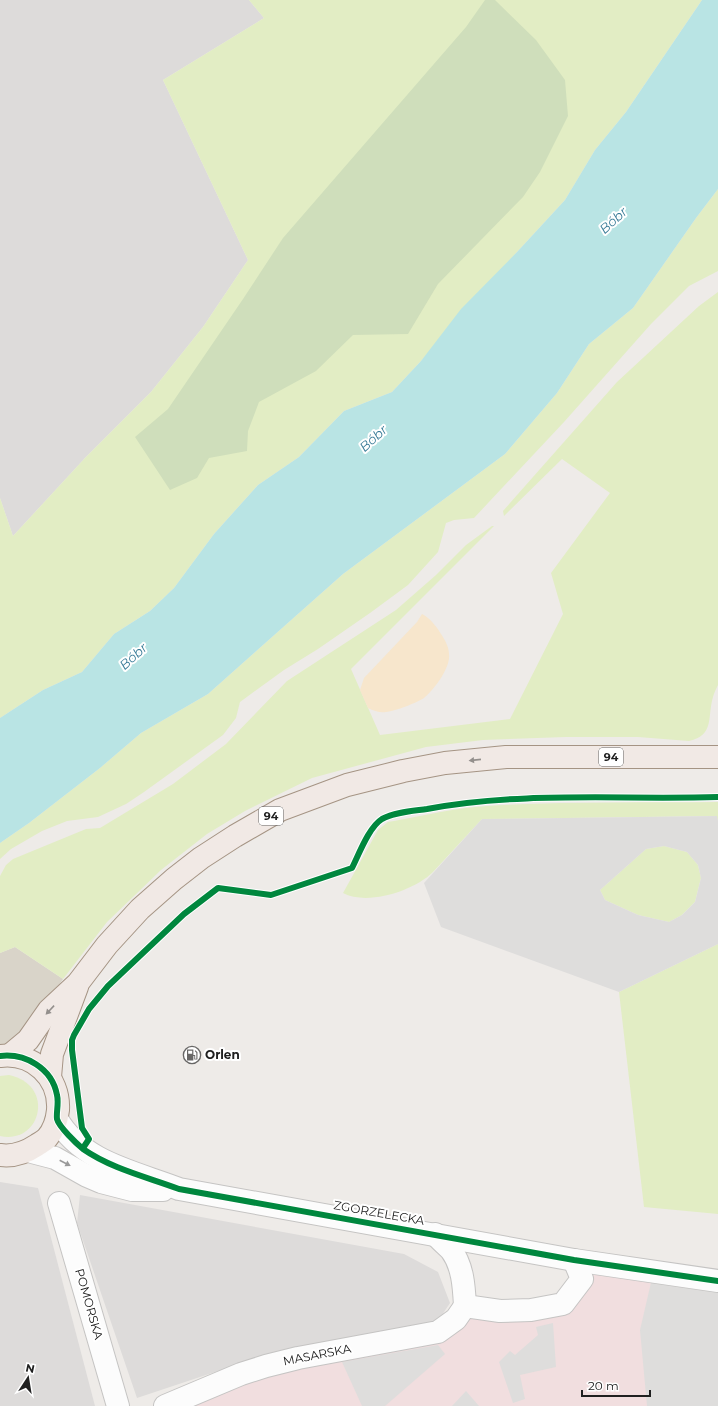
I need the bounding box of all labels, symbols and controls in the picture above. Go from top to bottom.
water label: Bóbr [596,203,631,237]
water label: Bóbr [356,421,391,455]
water label: Bóbr [116,639,151,673]
road number: 94 [599,748,623,766]
one-way arrow [469,757,481,763]
road number: 94 [259,807,283,825]
one-way arrow [45,1005,55,1015]
fuel station icon: Orlen [182,1045,202,1065]
place label: Orlen [205,1047,240,1062]
one-way arrow [59,1160,71,1167]
street label: ZGORZELECKA [333,1197,426,1228]
street label: POMORSKA [72,1267,107,1341]
street label: MASARSKA [282,1340,353,1368]
north arrow [8,1358,48,1398]
text: N [24,1360,36,1376]
scale bar [582,1372,650,1398]
text: 20 m [588,1378,619,1393]

